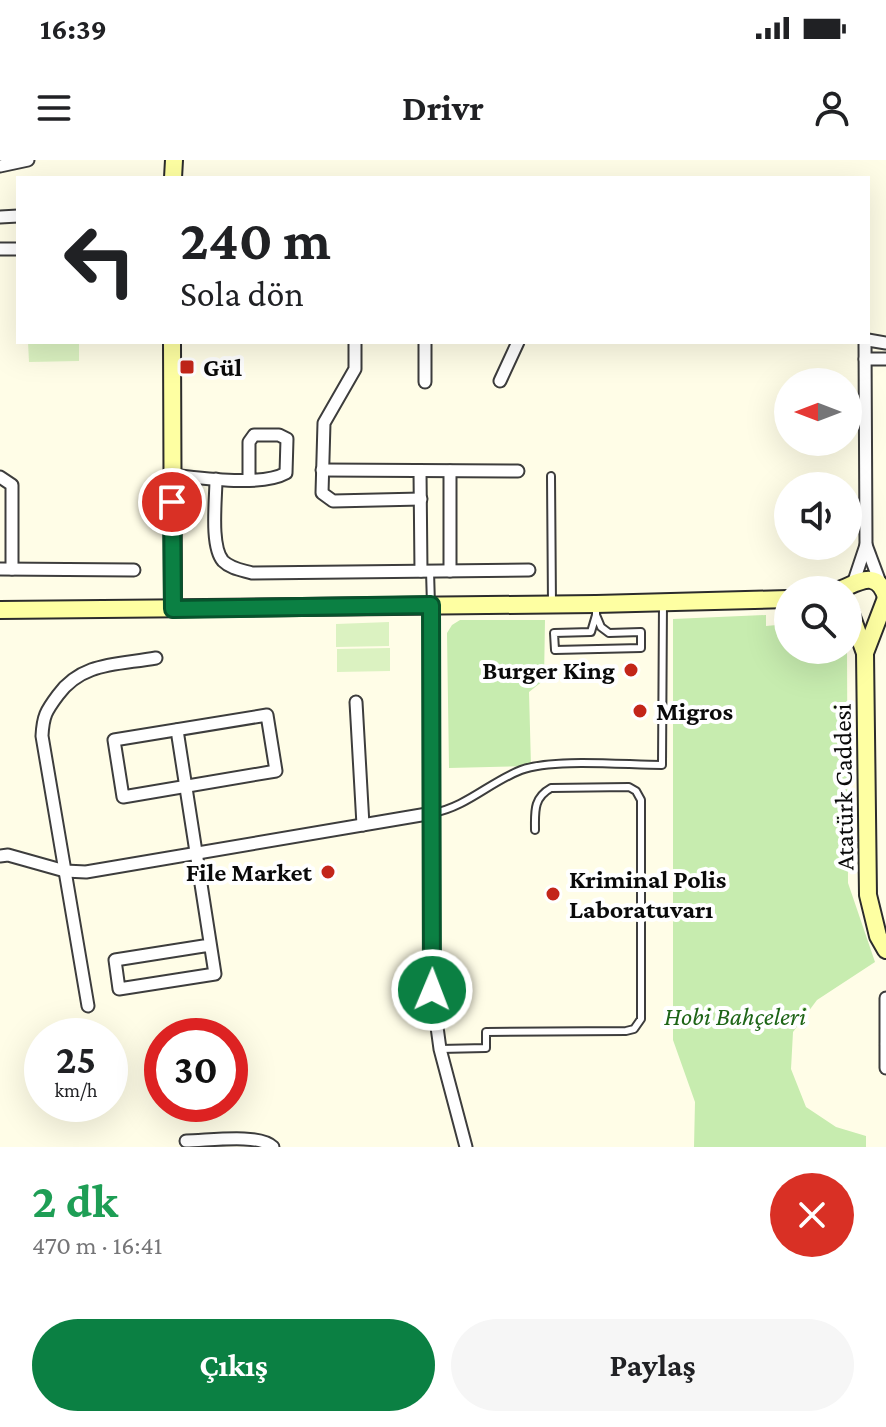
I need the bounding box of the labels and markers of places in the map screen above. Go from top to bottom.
place label: Gül [203,353,243,382]
marker: Gül [178,358,196,376]
pin [138,468,206,536]
place label: Burger King [482,656,615,685]
marker: Burger King [622,661,640,679]
place label: Migros [656,697,733,726]
marker: Migros [631,702,649,720]
place label: File Market [186,858,313,887]
marker: File Market [319,863,337,881]
place label: Kriminal Polis Laboratuvarı [569,865,726,924]
marker: Kriminal Polis Laboratuvarı [544,885,562,903]

